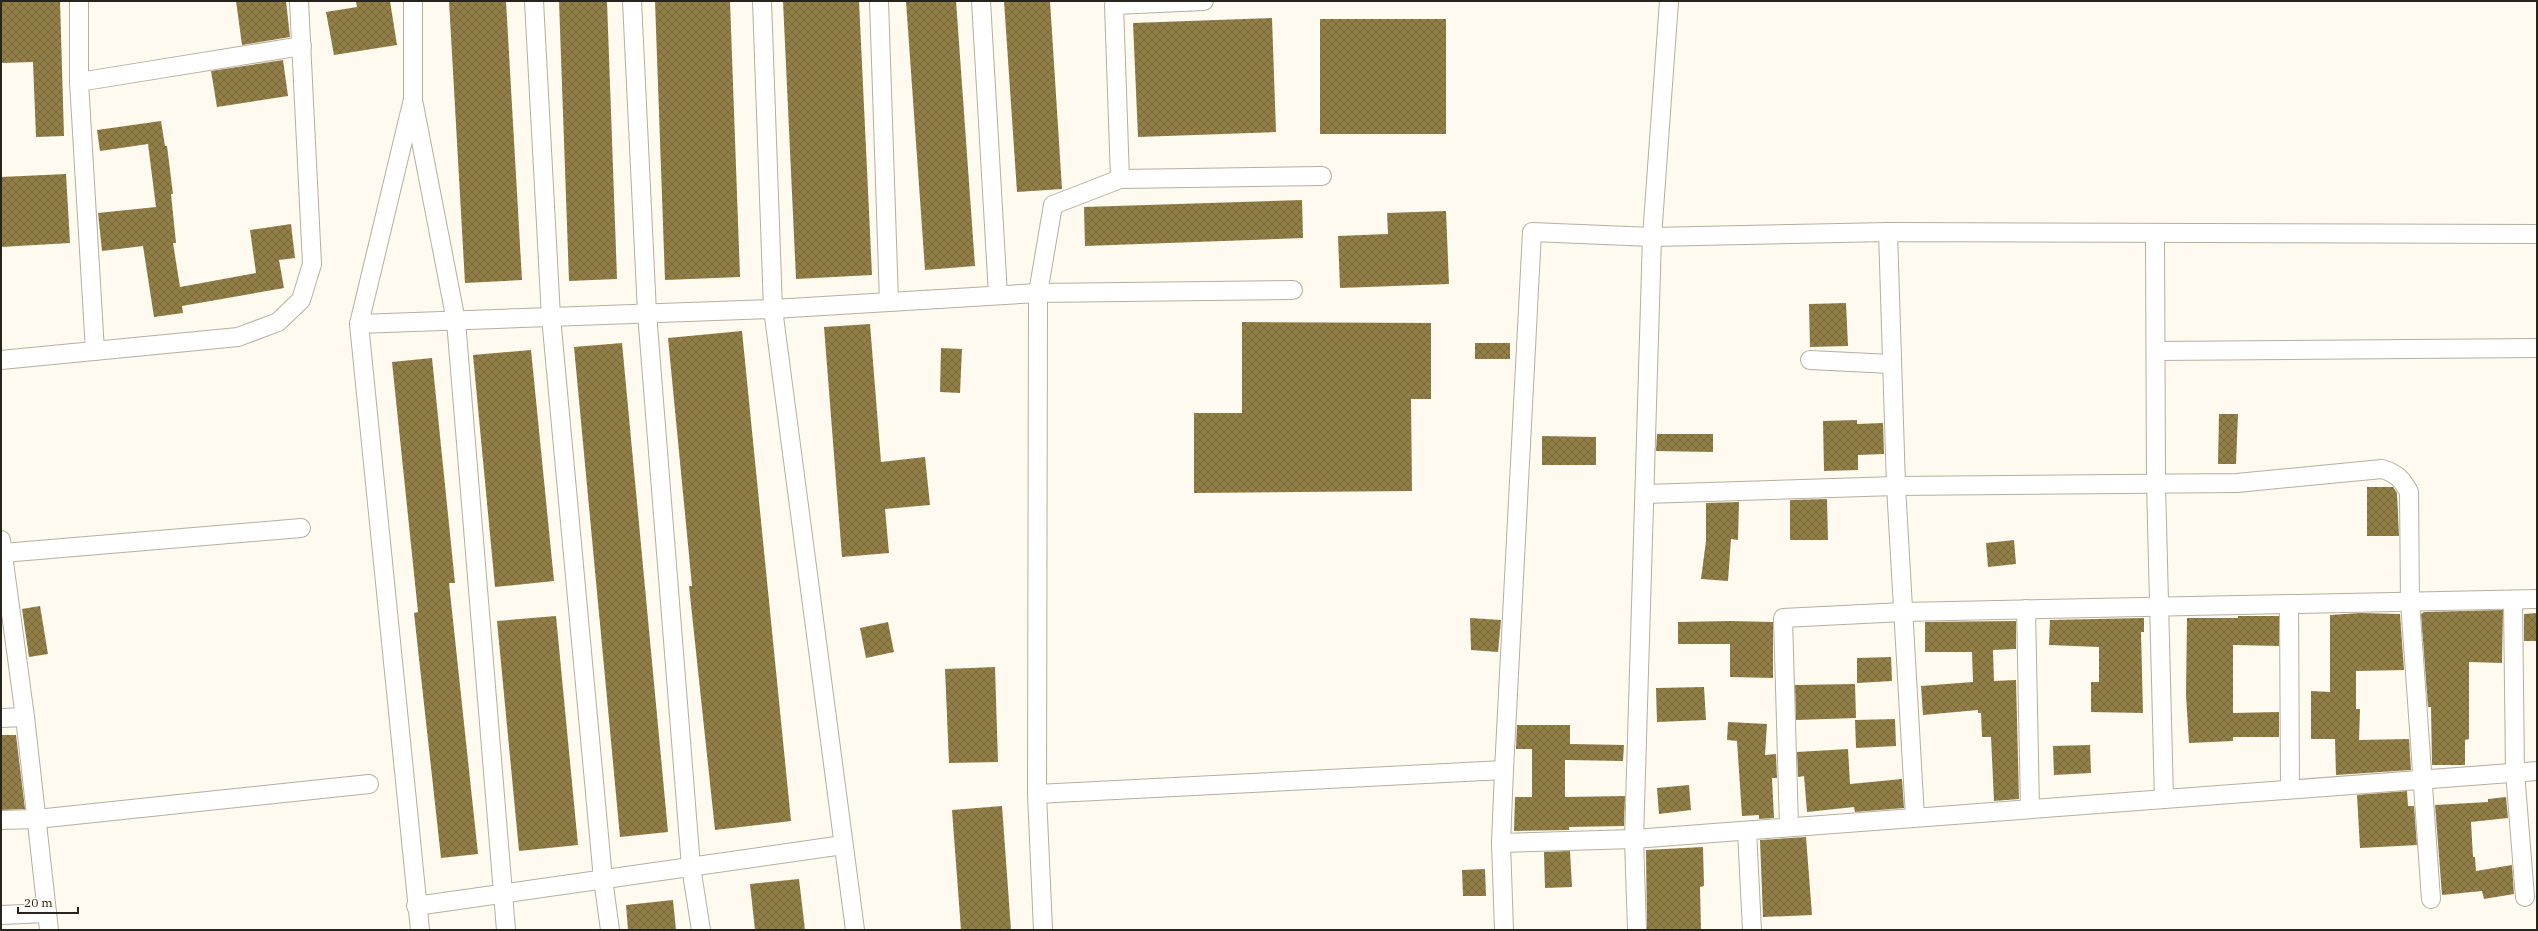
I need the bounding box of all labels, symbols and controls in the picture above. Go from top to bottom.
scale bar [18,889,78,915]
text: 20 m [24,895,53,910]

